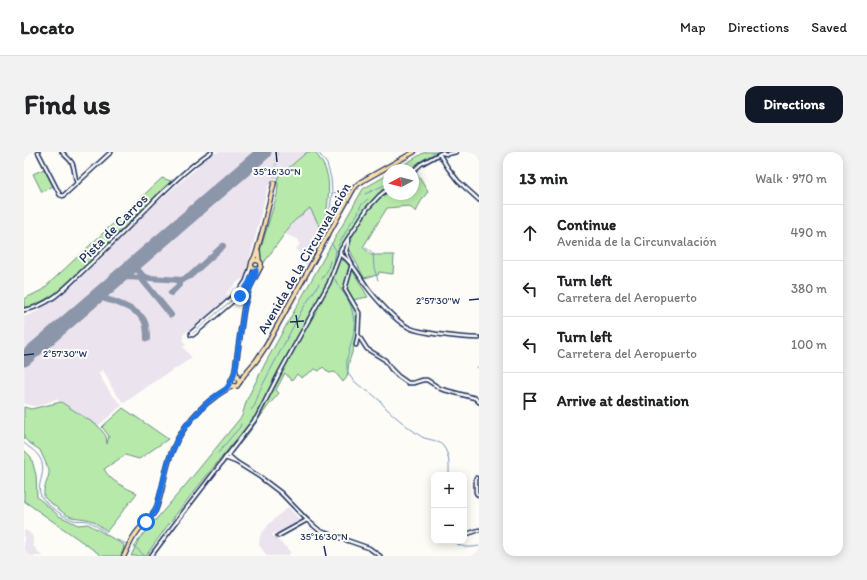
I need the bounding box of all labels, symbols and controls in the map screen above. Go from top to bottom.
text: Locato [20,16,74,39]
text: Map [680,19,706,36]
text: Directions [728,19,789,36]
text: Saved [811,19,847,36]
button: Directions [745,86,843,123]
text: Find us [24,87,111,121]
north arrow [383,164,419,200]
text: 35°16'30"N [253,165,301,178]
text: 13 min [519,168,568,188]
text: Walk · 970 m [755,171,827,186]
street label: Avenida de la Circunvalación [254,179,355,337]
street label: Pista de Carros [75,190,152,267]
text: Continue [557,216,616,234]
icon: ahead [519,222,541,244]
text: 490 m [791,225,827,240]
text: Avenida de la Circunvalación [557,234,717,249]
text: Turn left [557,272,612,290]
icon: left [519,278,541,300]
text: 380 m [791,281,827,296]
route end [231,287,249,305]
text: Carretera del Aeropuerto [557,290,697,305]
text: 2°57'30"W [416,294,460,307]
text: Turn left [557,328,612,346]
icon: left [519,334,541,356]
text: 100 m [791,337,827,352]
text: Carretera del Aeropuerto [557,346,697,361]
text: 2°57'30"W [43,347,87,360]
icon: arrive [519,390,541,412]
text: Arrive at destination [557,392,689,410]
map controls [431,472,467,544]
button: + [431,472,467,508]
button: − [431,508,467,544]
route start [137,513,155,531]
text: 35°16'30"N [300,530,348,543]

